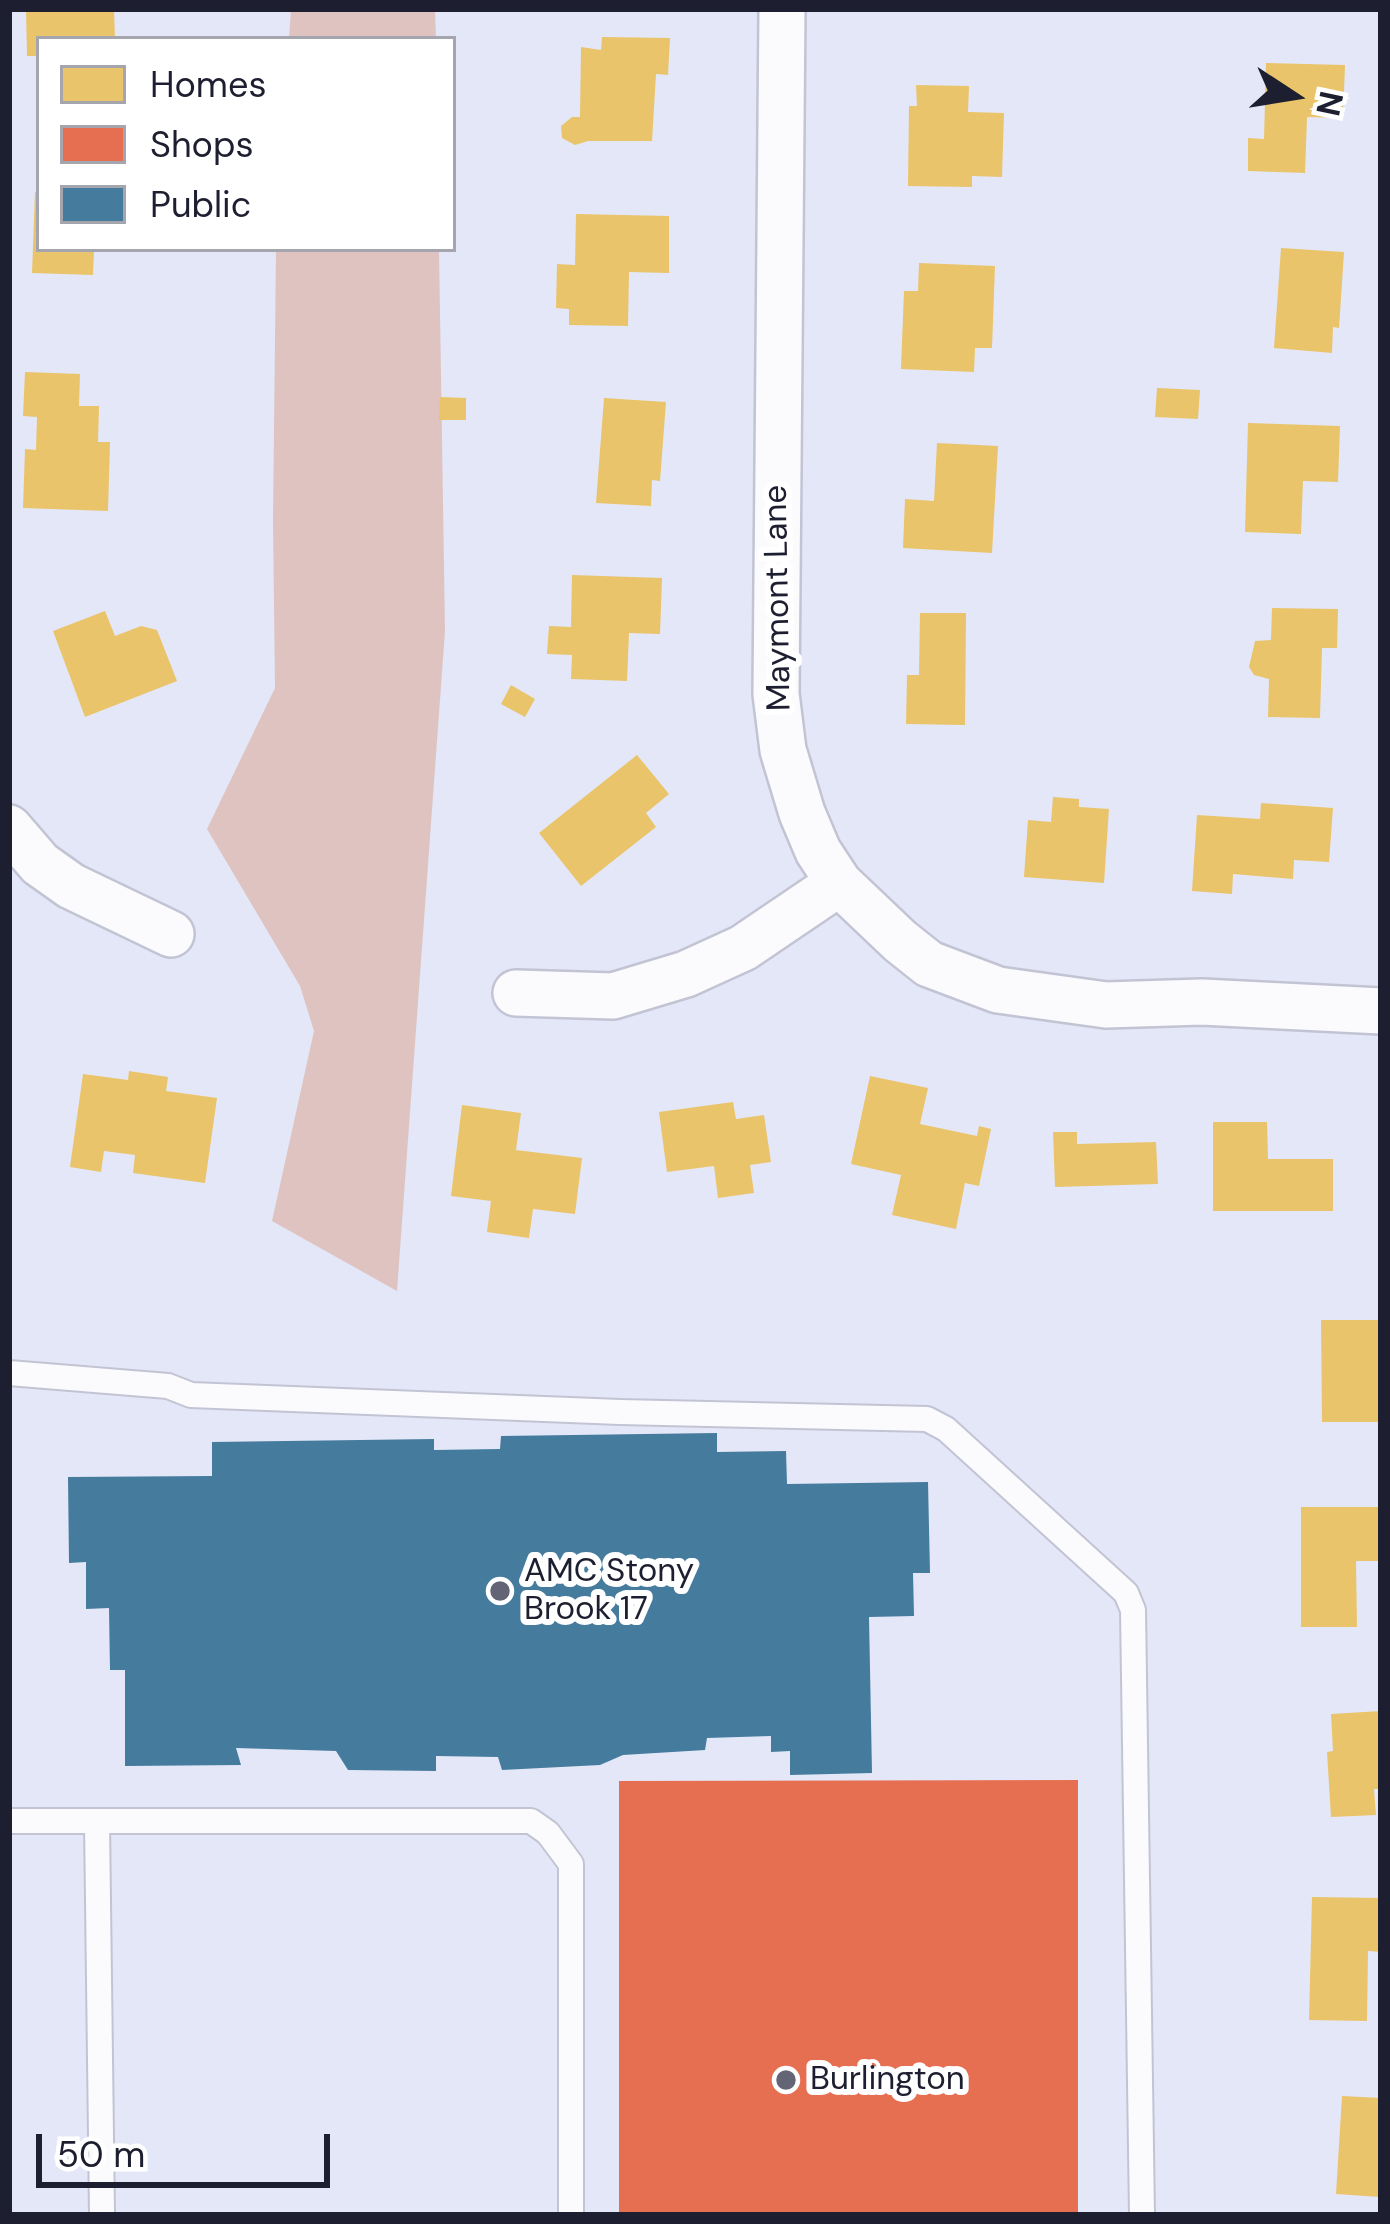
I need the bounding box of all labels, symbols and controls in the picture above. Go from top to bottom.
legend [36,36,456,252]
north arrow [1234,36,1354,156]
text: Homes [150,61,266,108]
text: N [1306,87,1353,120]
text: Shops [150,121,254,168]
text: Public [150,181,251,228]
street label: Maymont Lane [757,485,801,711]
place label: AMC Stony Brook 17 [524,1552,694,1630]
marker: AMC Stony Brook 17 [487,1578,513,1604]
place label: Burlington [810,2060,965,2100]
marker: Burlington [773,2067,799,2093]
scale bar [42,2110,336,2184]
text: 50 m [57,2131,145,2178]

